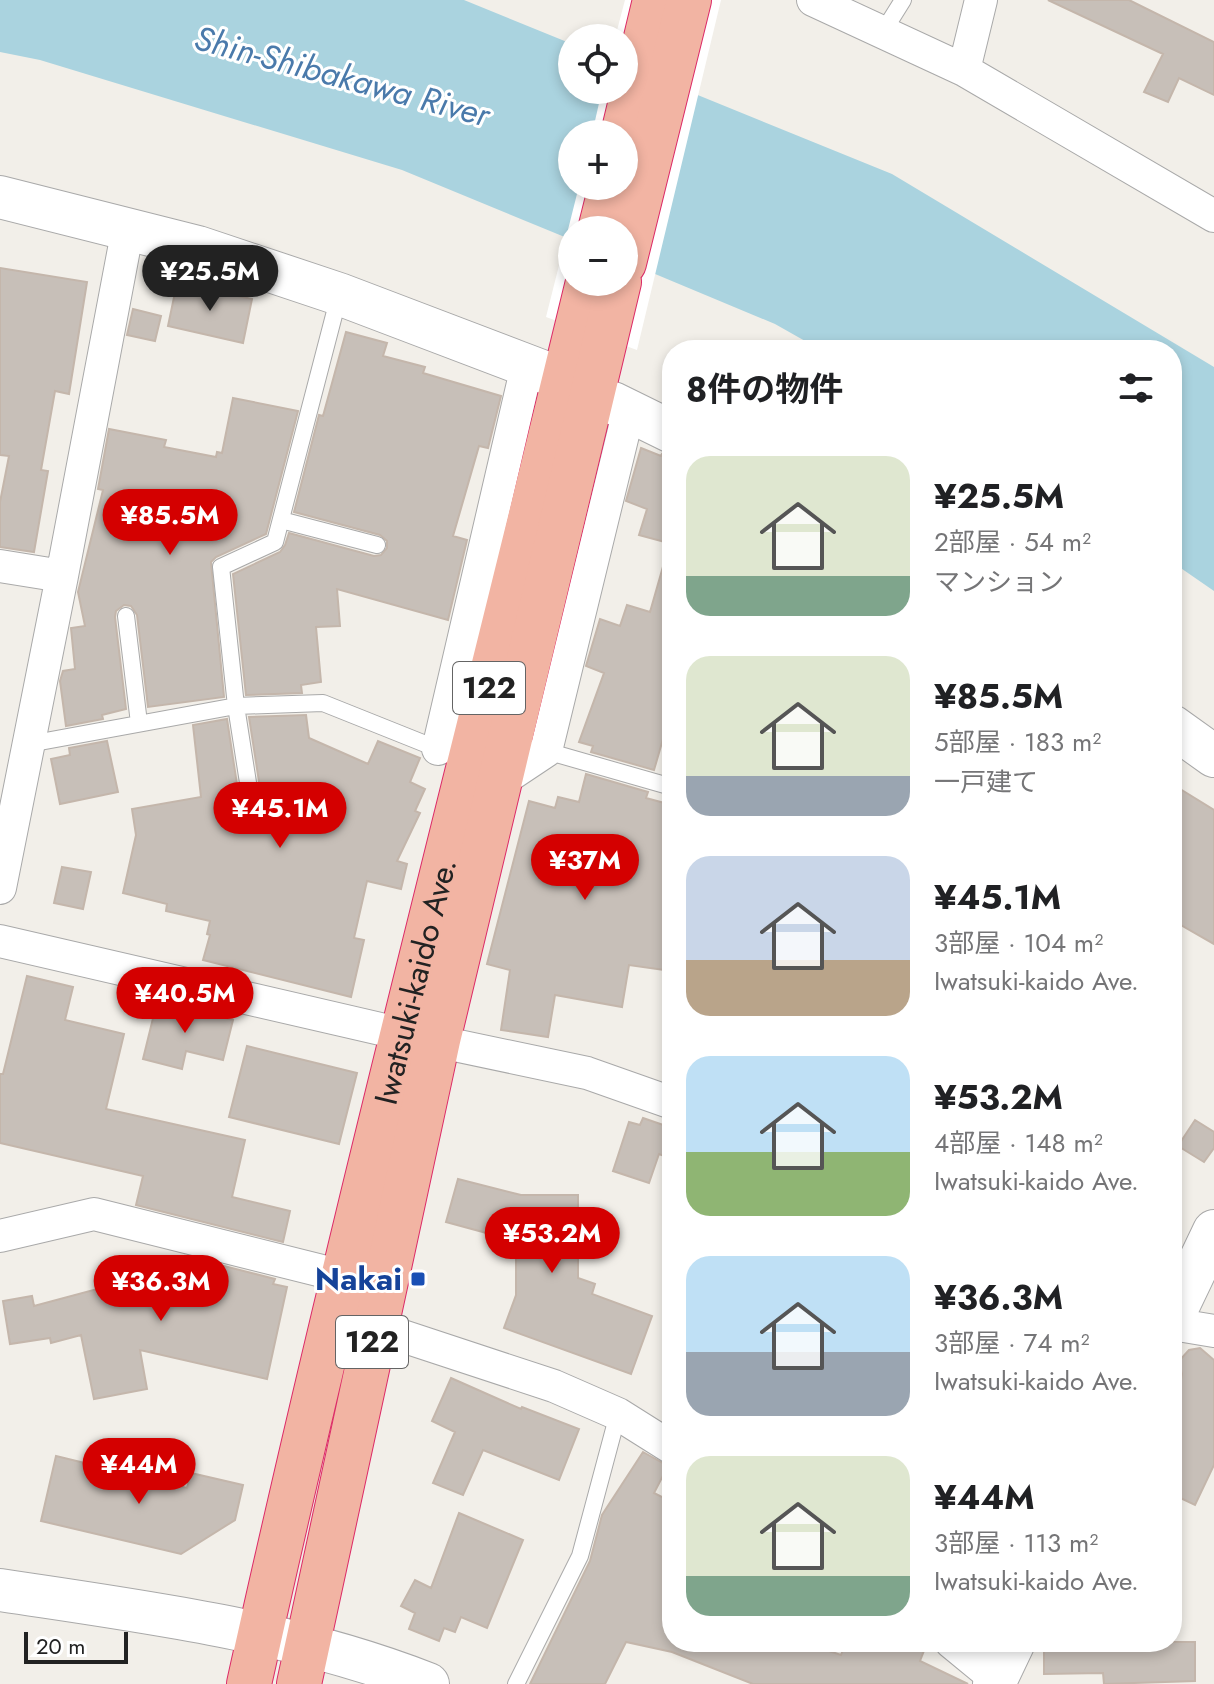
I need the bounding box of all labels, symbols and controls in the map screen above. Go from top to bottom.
water label: Shin-Shibakawa River [189,14,497,140]
map controls [558,24,638,296]
button: locate [558,24,638,104]
button: + [558,120,638,200]
button: − [558,216,638,296]
pin: ¥25.5M [145,245,275,313]
text: ¥25.5M [160,252,260,290]
text: 8件の物件 [686,365,843,414]
icon: filters [1114,366,1158,410]
text: ¥25.5M [934,472,1064,521]
icon: home [750,488,846,584]
pin: ¥85.5M [105,489,235,557]
text: ¥85.5M [121,496,219,534]
text: 2部屋 · 54 m² [934,523,1091,561]
text: マンション [934,563,1064,601]
road number: 122 [453,662,525,714]
text: ¥85.5M [934,672,1063,721]
icon: home [750,688,846,784]
text: 5部屋 · 183 m² [934,723,1101,761]
text: 一戸建て [934,763,1038,801]
pin: ¥45.1M [215,782,345,850]
text: ¥45.1M [231,789,329,827]
pin: ¥37M [538,834,632,902]
text: ¥37M [549,841,621,879]
street label: Iwatsuki-kaido Ave. [363,853,468,1109]
text: ¥45.1M [934,873,1061,922]
icon: home [750,888,846,984]
text: 3部屋 · 104 m² [934,924,1103,962]
text: Iwatsuki-kaido Ave. [934,962,1139,1000]
pin: ¥40.5M [120,967,250,1035]
text: ¥40.5M [134,974,236,1012]
text: ¥53.2M [934,1073,1063,1122]
icon: home [750,1088,846,1184]
text: 4部屋 · 148 m² [934,1124,1103,1162]
text: Iwatsuki-kaido Ave. [934,1162,1139,1200]
pin: ¥53.2M [487,1207,617,1275]
text: ¥53.2M [503,1214,601,1252]
pin: ¥36.3M [96,1255,226,1323]
place label: Nakai [315,1256,402,1302]
text: ¥36.3M [112,1262,210,1300]
marker: Nakai [409,1270,427,1288]
text: ¥36.3M [934,1273,1063,1322]
icon: home [750,1288,846,1384]
road number: 122 [336,1316,408,1368]
text: 3部屋 · 74 m² [934,1324,1089,1362]
text: Iwatsuki-kaido Ave. [934,1362,1139,1400]
pin: ¥44M [92,1438,186,1506]
text: ¥44M [101,1445,177,1483]
text: ¥44M [934,1473,1035,1522]
icon: home [750,1488,846,1584]
text: 3部屋 · 113 m² [934,1524,1098,1562]
text: Iwatsuki-kaido Ave. [934,1562,1139,1600]
scale bar [24,1628,128,1664]
text: 20 m [36,1630,85,1662]

